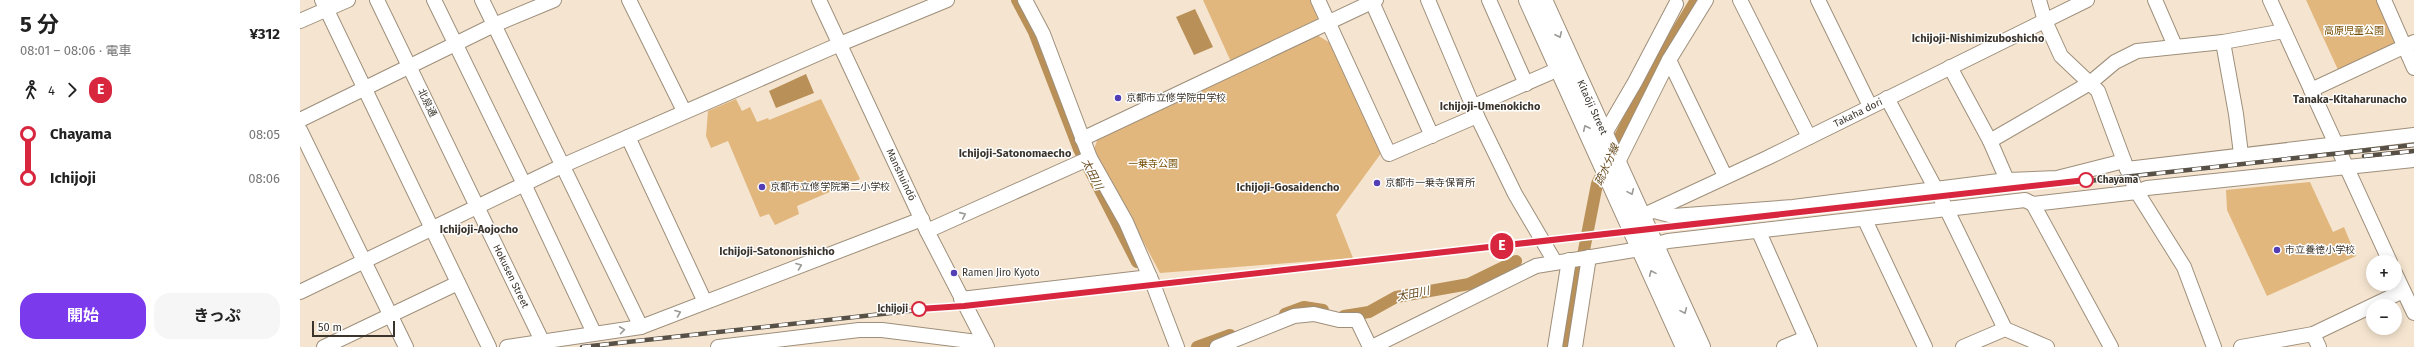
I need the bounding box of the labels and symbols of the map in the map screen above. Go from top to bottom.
park label: 高原児童公園 [2324,25,2384,37]
one-way arrow [1554,31,1562,39]
district label: Ichijoji-Nishimizuboshicho [1912,32,2045,45]
street label: Kitaōji Street [1574,78,1610,137]
street label: 北泉通 [415,87,439,119]
place label: 京都市立修学院中学校 [1126,92,1226,104]
marker: 京都市立修学院中学校 [1113,93,1123,103]
district label: Tanaka-Kitaharunacho [2293,93,2407,106]
street label: Takaha dori [1832,96,1885,130]
district label: Ichijoji-Umenokicho [1440,100,1541,113]
one-way arrow [1583,124,1591,132]
water label: 疏水分線 [1592,140,1623,188]
street label: Manshuindō [883,147,918,203]
district label: Ichijoji-Satonomaecho [959,147,1072,160]
water label: 太田川 [1079,156,1106,193]
park label: 一乗寺公園 [1128,158,1178,170]
marker: Chayama [2078,172,2094,188]
place label: Chayama [2097,174,2139,186]
place label: 京都市一乗寺保育所 [1385,177,1475,189]
marker: 京都市一乗寺保育所 [1372,178,1382,188]
place label: 京都市立修学院第二小学校 [770,181,890,193]
district label: Ichijoji-Gosaidencho [1236,181,1340,194]
marker: 京都市立修学院第二小学校 [757,182,767,192]
one-way arrow [1626,188,1634,195]
one-way arrow [959,212,966,220]
district label: Ichijoji-Aojocho [440,223,519,236]
line badge: E [1489,233,1515,259]
street label: Hokusen Street [490,242,531,310]
place label: 市立養徳小学校 [2285,244,2355,256]
district label: Ichijoji-Satononishicho [719,245,835,258]
marker: 市立養徳小学校 [2272,245,2282,255]
one-way arrow [795,263,802,271]
place label: Ramen Jiro Kyoto [962,267,1040,279]
marker: Ramen Jiro Kyoto [949,268,959,278]
one-way arrow [1648,270,1656,277]
water label: 太田川 [1396,284,1431,304]
marker: Ichijoji [911,301,927,317]
place label: Ichijoji [877,303,908,315]
one-way arrow [1679,306,1687,314]
one-way arrow [674,310,681,318]
scale bar [312,319,395,338]
one-way arrow [619,326,625,335]

